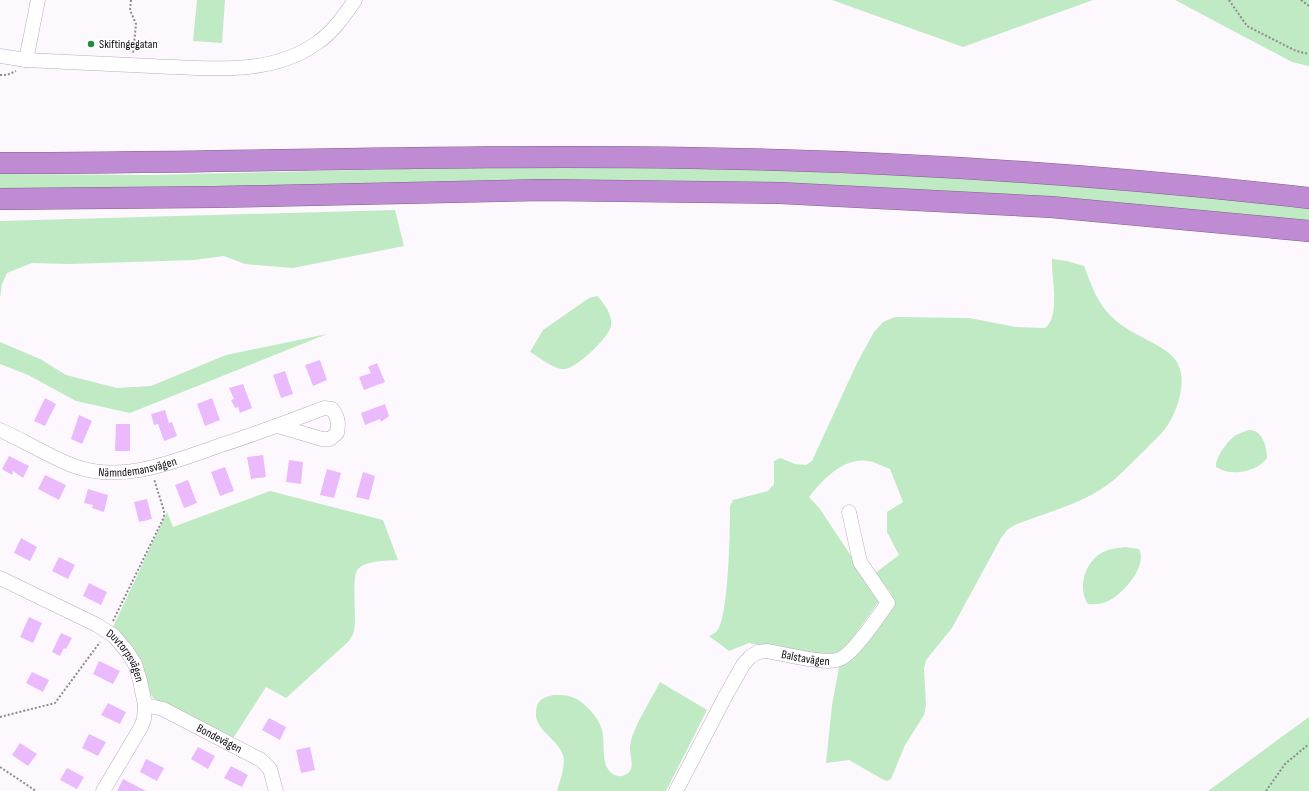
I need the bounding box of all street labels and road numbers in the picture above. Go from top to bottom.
street label: Nämndemansvägen [98,454,178,480]
street label: Duvtorpsvägen [104,626,147,684]
street label: Balstavägen [780,647,830,668]
street label: Bondevägen [194,720,245,756]

